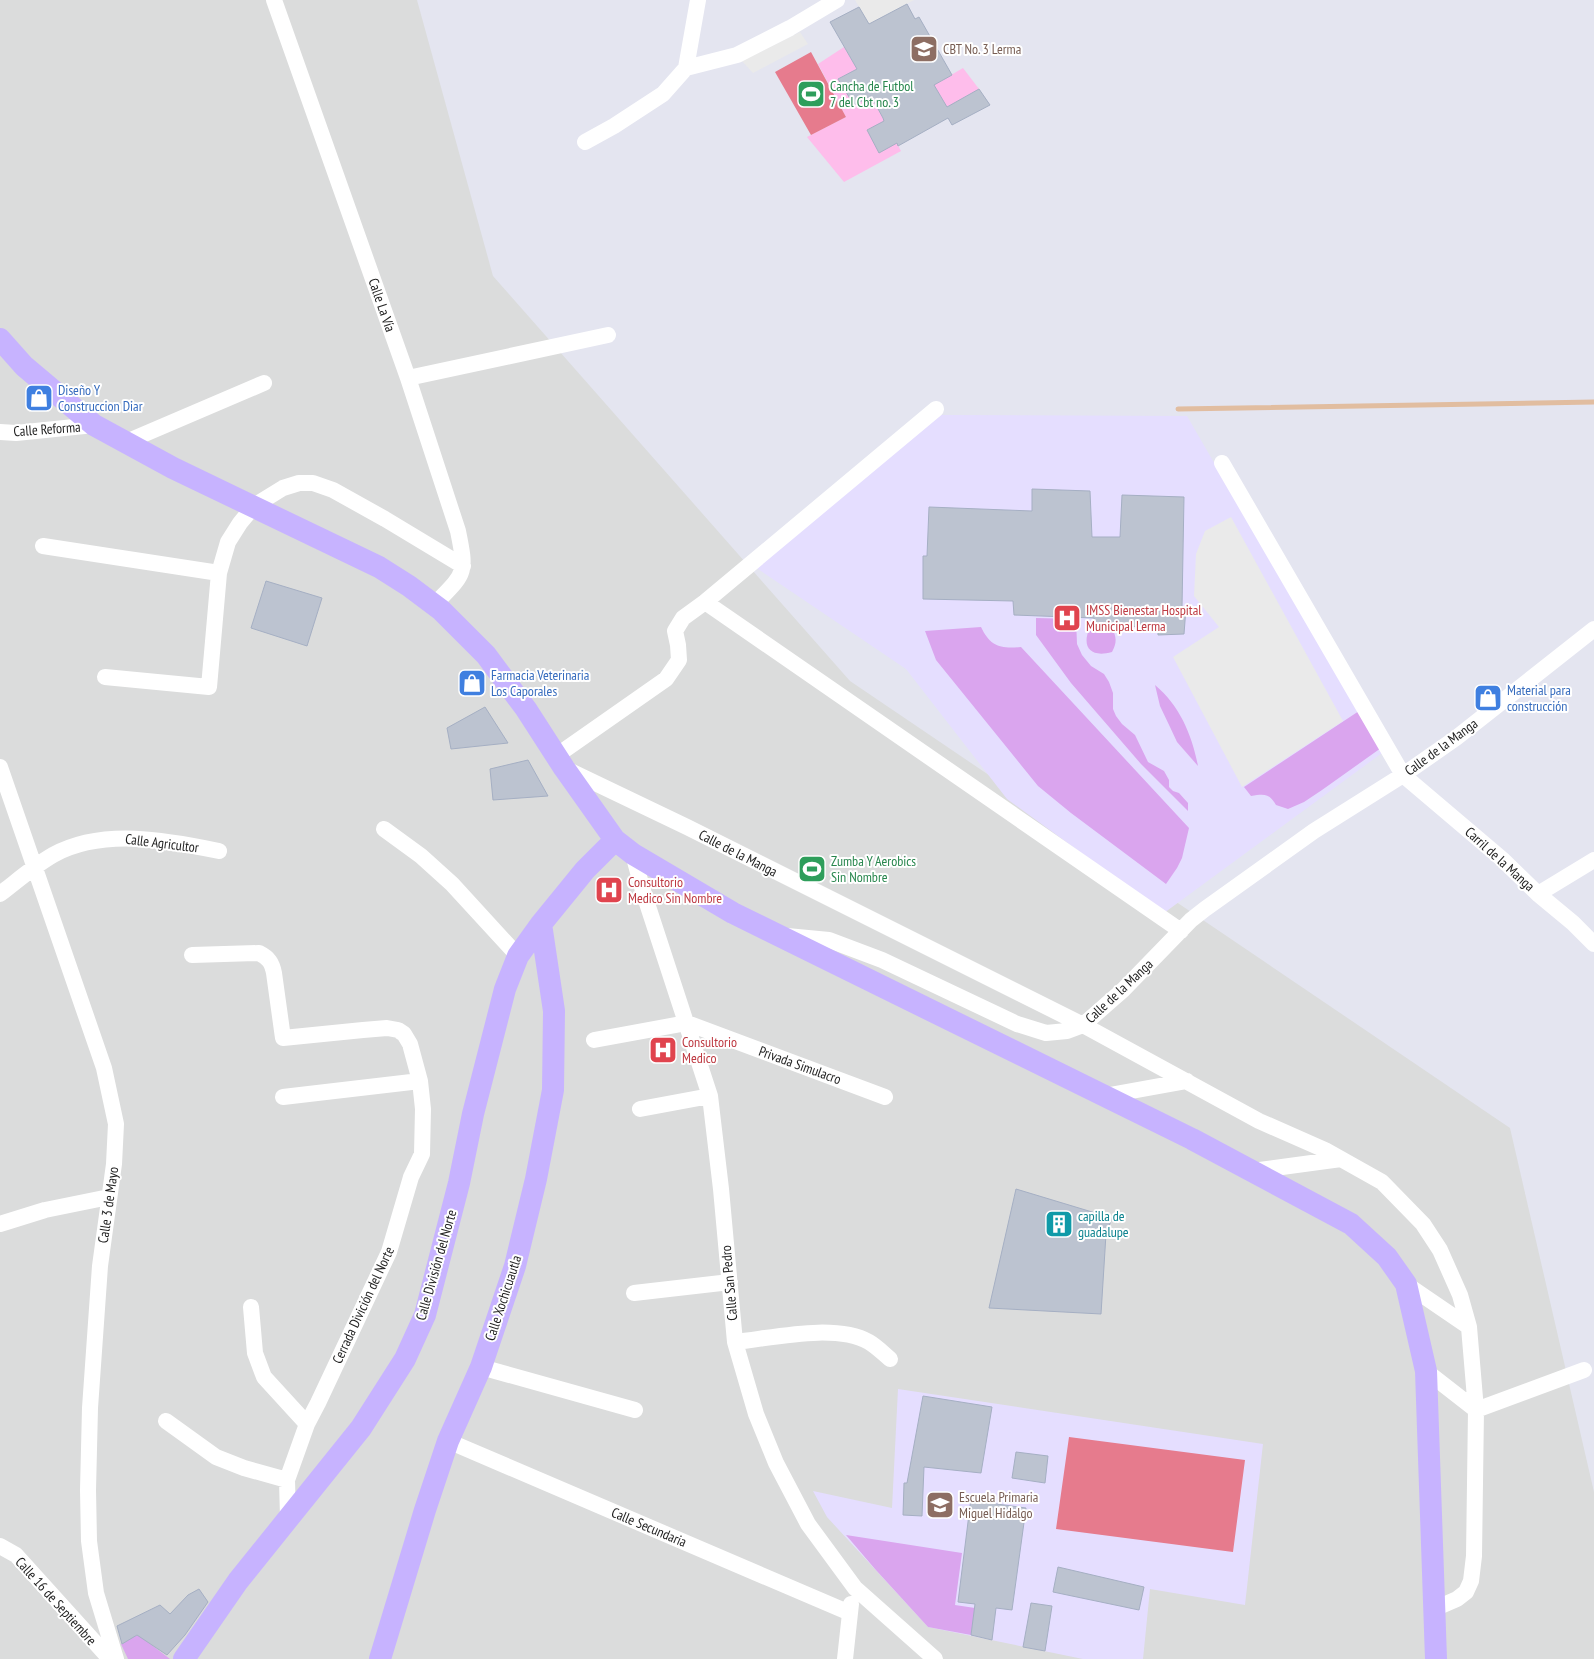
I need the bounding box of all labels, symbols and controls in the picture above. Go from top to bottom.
school or university icon: CBT No. 3 Lerma [909,34,939,64]
place label: CBT No. 3 Lerma [943,40,1021,58]
place label: Cancha de Futbol 7 del Cbt no. 3 [830,77,914,111]
sports icon: Cancha de Futbol 7 del Cbt no. 3 [796,79,826,109]
street label: Calle La Vía [364,276,400,334]
place label: Diseño Y Construccion Diar [58,381,143,415]
shop icon: Diseño Y Construccion Diar [24,383,54,413]
street label: Calle Reforma [13,418,81,440]
place label: IMSS Bienestar Hospital Municipal Lerma [1086,601,1202,635]
hospital icon: IMSS Bienestar Hospital Municipal Lerma [1052,603,1082,633]
place label: Farmacia Veterinaria Los Caporales [491,666,589,700]
shop icon: Farmacia Veterinaria Los Caporales [457,668,487,698]
place label: Material para construcción [1507,681,1571,715]
shop icon: Material para construcción [1473,683,1503,713]
street label: Calle de la Manga [1401,714,1481,780]
street label: Carril de la Manga [1461,823,1539,895]
street label: Calle de la Manga [696,825,780,881]
street label: Calle Agricultor [124,830,200,856]
place label: Zumba Y Aerobics Sin Nombre [831,852,916,886]
sports icon: Zumba Y Aerobics Sin Nombre [797,854,827,884]
place label: Consultorio Medico Sin Nombre [628,873,722,907]
hospital icon: Consultorio Medico Sin Nombre [594,875,624,905]
street label: Calle de la Manga [1081,955,1157,1027]
place label: Consultorio Medico [682,1033,737,1067]
hospital icon: Consultorio Medico [648,1035,678,1065]
street label: Privada Simulacro [756,1042,844,1088]
street label: Calle 3 de Mayo [94,1166,122,1244]
street label: Calle División del Norte [412,1207,460,1322]
place label: capilla de guadalupe [1078,1207,1129,1241]
building icon: capilla de guadalupe [1044,1209,1074,1239]
street label: Cerrada Divición del Norte [328,1243,398,1366]
street label: Calle San Pedro [717,1245,741,1321]
street label: Calle Xochicuautla [481,1253,525,1343]
place label: Escuela Primaria Miguel Hidalgo [959,1488,1038,1522]
school or university icon: Escuela Primaria Miguel Hidalgo [925,1490,955,1520]
street label: Calle Secundaria [609,1503,689,1551]
street label: Calle 16 de Septiembre [12,1553,101,1649]

